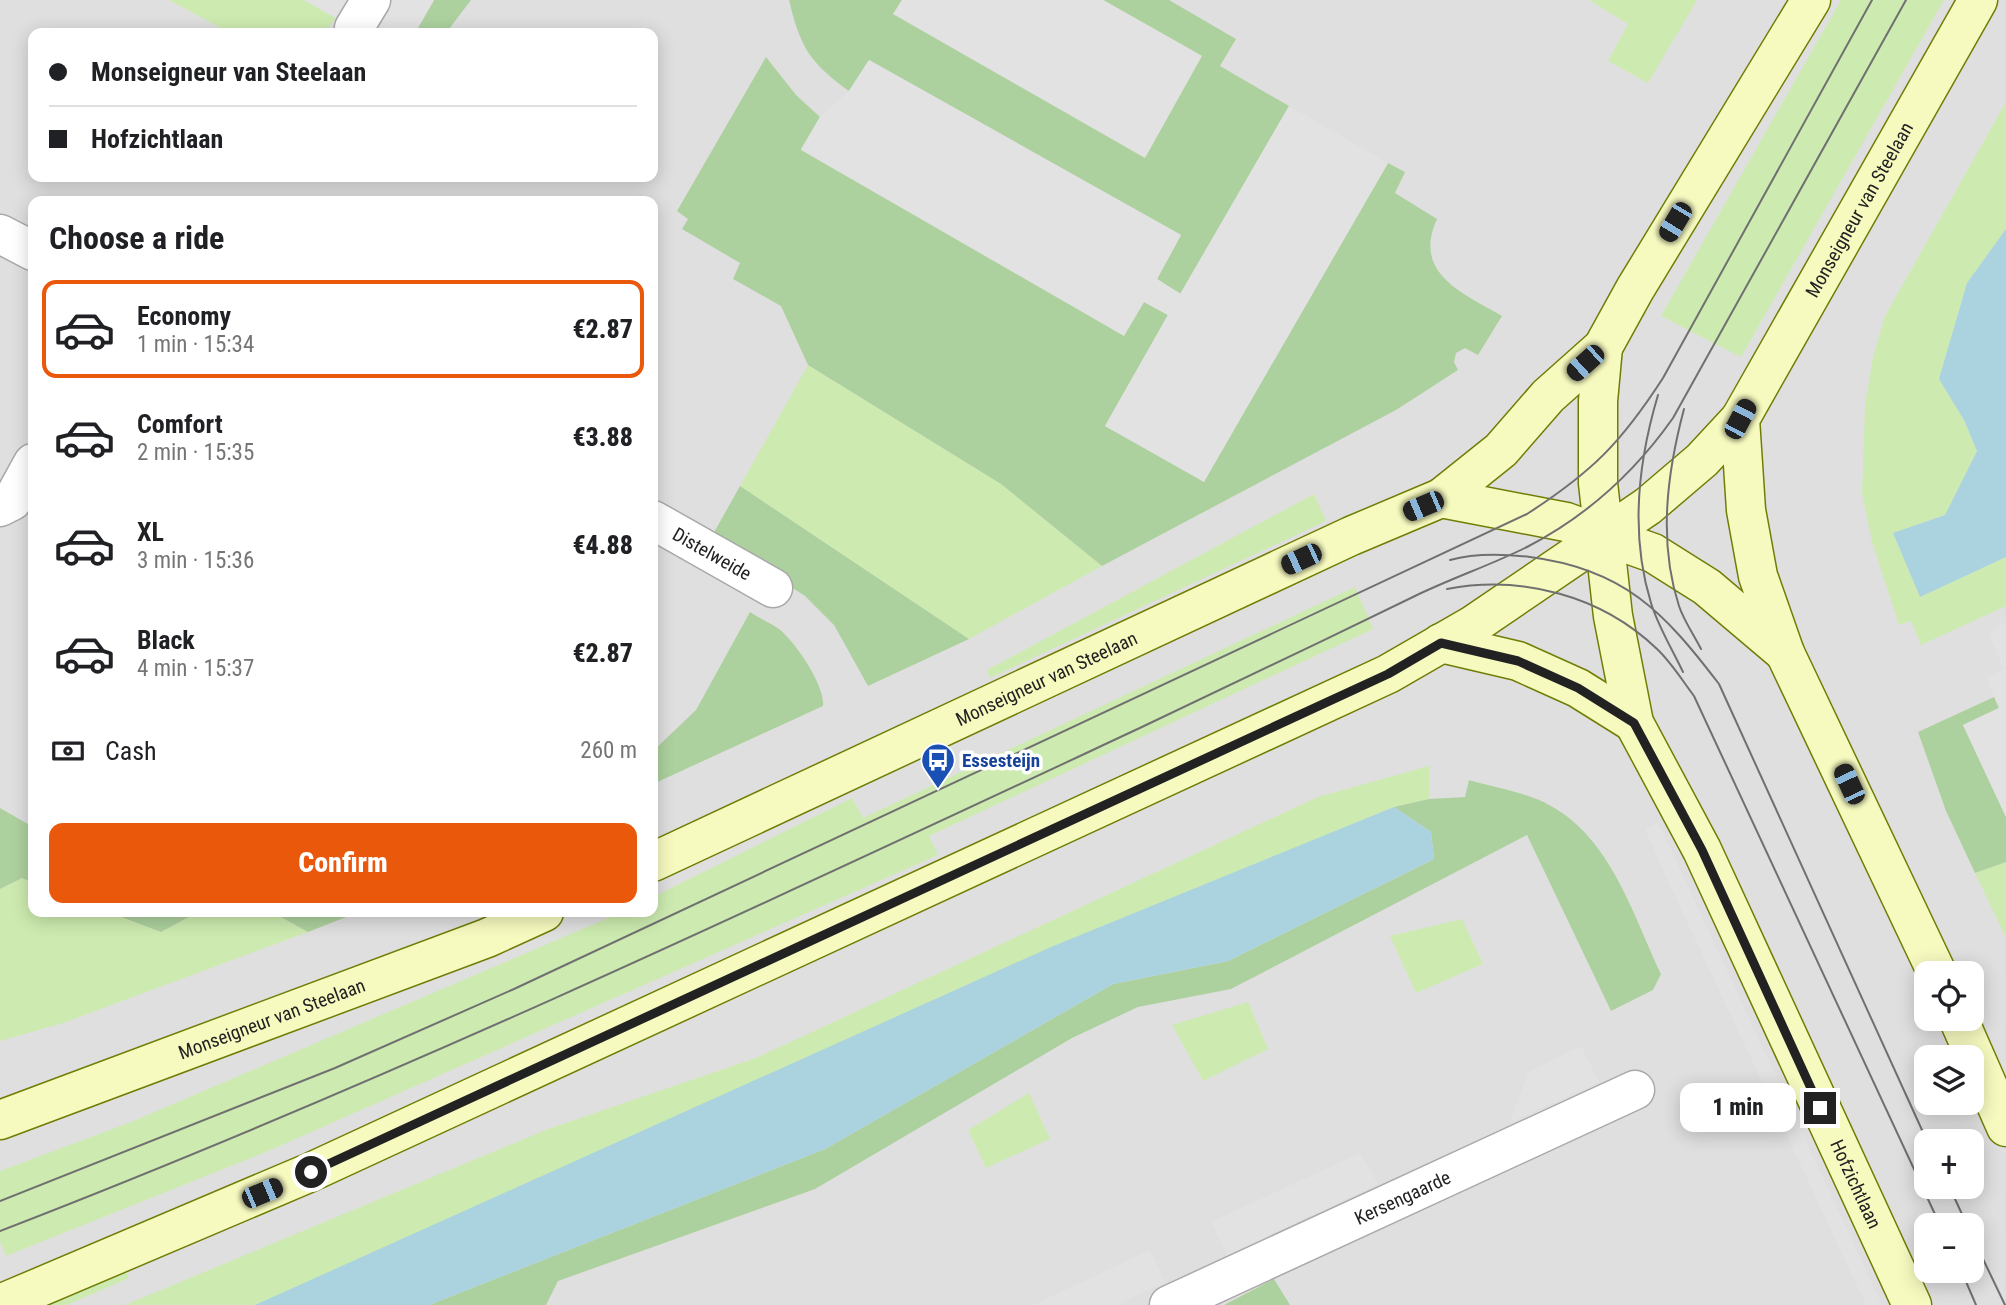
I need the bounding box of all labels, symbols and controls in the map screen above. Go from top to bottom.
text: Monseigneur van Steelaan [91,57,366,87]
street label: Monseigneur van Steelaan [1801,118,1918,301]
text: Hofzichtlaan [91,124,223,154]
car [1656,199,1695,245]
text: Choose a ride [49,219,224,257]
icon: car [53,298,116,361]
text: Economy [137,301,231,331]
text: €2.87 [572,314,633,344]
text: 1 min · 15:34 [137,331,254,358]
car [1563,341,1608,385]
car [1721,396,1760,442]
icon: car [53,406,116,469]
text: Comfort [137,409,223,439]
text: €3.88 [572,422,633,452]
text: 2 min · 15:35 [137,439,254,466]
car [1400,488,1447,524]
icon: car [53,514,116,577]
text: XL [137,517,164,547]
street label: Distelweide [668,523,755,585]
text: €4.88 [572,530,633,560]
car [1278,541,1325,577]
text: 3 min · 15:36 [137,547,254,574]
icon: car [53,622,116,685]
text: Black [137,625,195,655]
street label: Monseigneur van Steelaan [952,627,1141,731]
text: €2.87 [572,638,633,668]
text: 4 min · 15:37 [137,655,254,682]
icon: cash [49,732,87,770]
text: Cash [105,736,157,766]
text: 260 m [580,737,637,764]
bus stop icon: Essesteijn [919,741,957,790]
place label: Essesteijn [962,749,1040,772]
car [1831,761,1868,807]
button: Confirm [49,823,637,903]
map controls [1914,961,1984,1283]
button: locate [1914,961,1984,1031]
street label: Monseigneur van Steelaan [175,974,368,1064]
button: layers [1914,1045,1984,1115]
callout: 1 min [1680,1084,1796,1132]
route end [1804,1092,1836,1124]
text: 1 min [1712,1094,1764,1121]
button: + [1914,1129,1984,1199]
street label: Hofzichtlaan [1825,1136,1886,1232]
route start [295,1156,327,1188]
street label: Kersengaarde [1351,1166,1454,1230]
car [239,1175,286,1211]
button: − [1914,1213,1984,1283]

